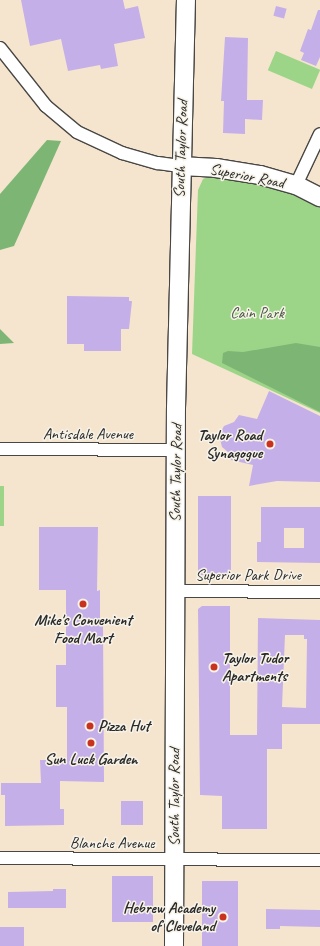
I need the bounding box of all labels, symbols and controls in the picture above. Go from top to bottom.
street label: South Taylor Road [170,99,192,199]
street label: Superior Road [208,159,286,193]
park label: Cain Park [230,303,284,323]
street label: Antisdale Avenue [43,424,133,444]
street label: South Taylor Road [166,424,186,522]
place label: Taylor Road Synagogue [198,425,262,463]
marker: Taylor Road Synagogue [265,439,275,449]
street label: Superior Park Drive [195,565,301,585]
marker: Mike's Convenient Food Mart [78,599,88,609]
place label: Mike's Convenient Food Mart [34,610,132,648]
place label: Taylor Tudor Apartments [222,648,288,686]
marker: Taylor Tudor Apartments [209,662,219,672]
place label: Pizza Hut [98,716,150,736]
marker: Pizza Hut [85,721,95,731]
marker: Sun Luck Garden [86,738,96,748]
street label: South Taylor Road [164,748,184,846]
place label: Sun Luck Garden [45,749,137,769]
street label: Blanche Avenue [70,833,154,853]
place label: Hebrew Academy of Cleveland [123,898,215,936]
marker: Hebrew Academy of Cleveland [218,912,228,922]

